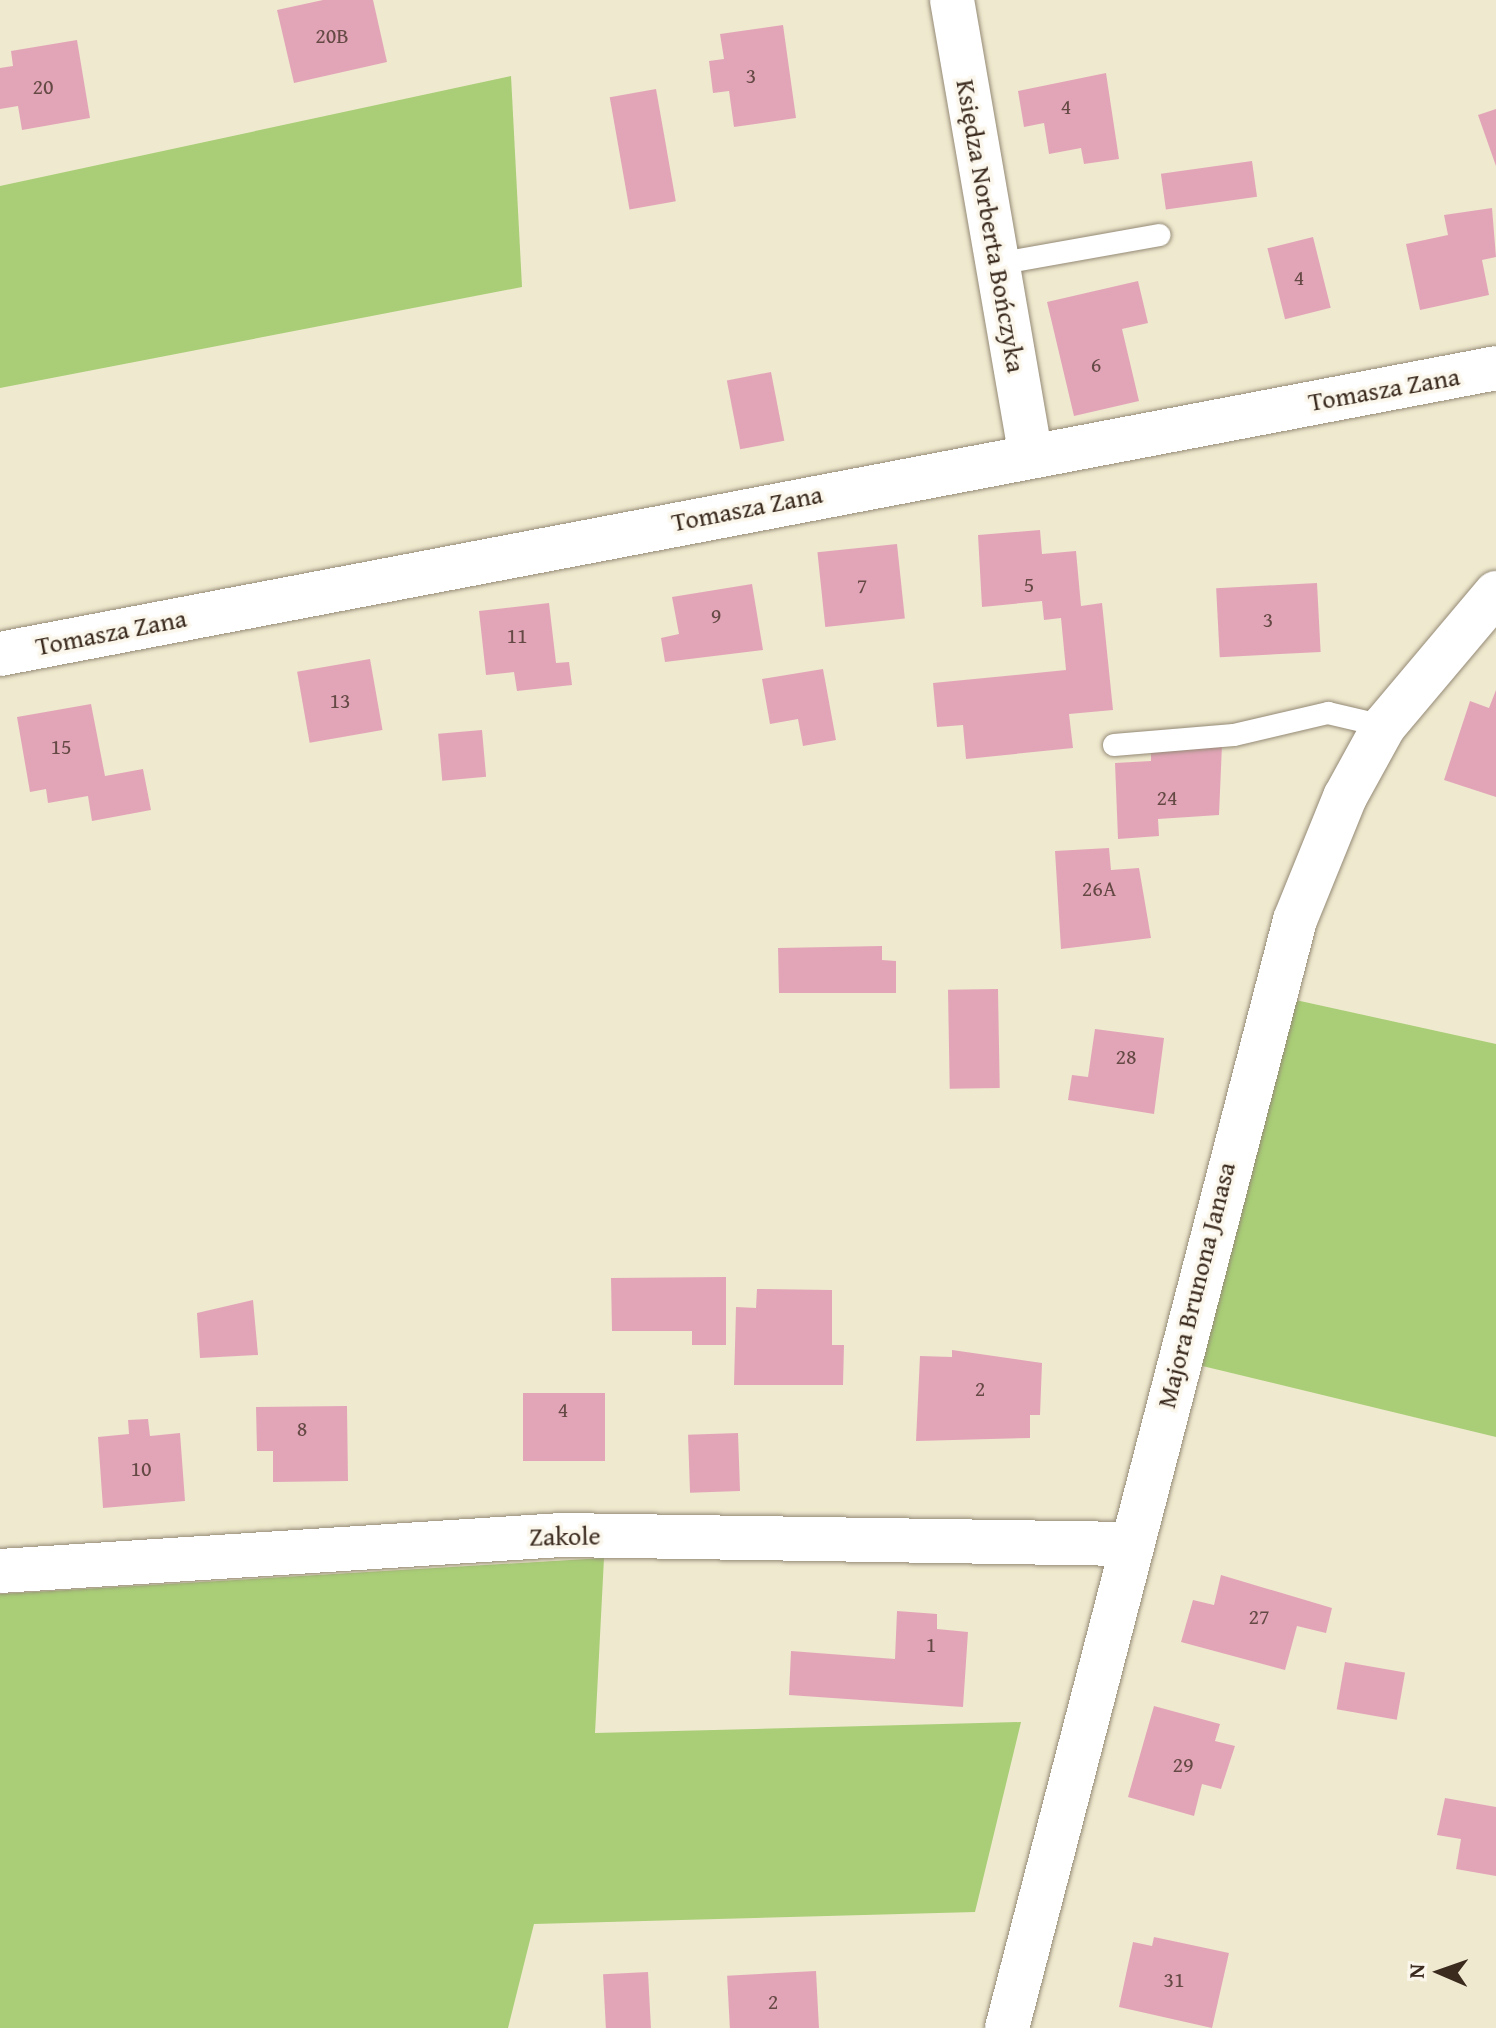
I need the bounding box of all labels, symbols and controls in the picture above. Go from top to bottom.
house number: 20B [315,23,349,49]
house number: 3 [746,63,756,89]
house number: 20 [32,74,54,100]
street label: Księdza Norberta Bończyka [950,77,1032,375]
house number: 4 [1061,94,1071,120]
house number: 4 [1294,265,1304,291]
house number: 6 [1091,352,1101,378]
street label: Tomasza Zana [1306,360,1462,418]
street label: Tomasza Zana [669,478,825,538]
house number: 5 [1024,572,1034,598]
house number: 7 [857,573,867,599]
street label: Tomasza Zana [33,602,189,662]
house number: 9 [711,603,721,629]
house number: 3 [1263,607,1273,633]
house number: 11 [506,623,528,649]
house number: 13 [329,688,351,714]
house number: 15 [50,734,72,760]
house number: 24 [1156,785,1178,811]
house number: 26A [1082,876,1116,902]
house number: 28 [1115,1044,1137,1070]
street label: Majora Brunona Janasa [1150,1159,1242,1411]
house number: 2 [975,1376,985,1402]
house number: 4 [558,1397,568,1423]
house number: 8 [297,1416,307,1442]
house number: 10 [130,1456,152,1482]
street label: Zakole [529,1520,601,1552]
house number: 27 [1248,1604,1270,1630]
house number: 1 [926,1632,936,1658]
house number: 29 [1172,1752,1194,1778]
north arrow [1400,1932,1480,2012]
text: N [1400,1963,1432,1979]
house number: 31 [1163,1967,1185,1993]
house number: 2 [768,1989,778,2015]

